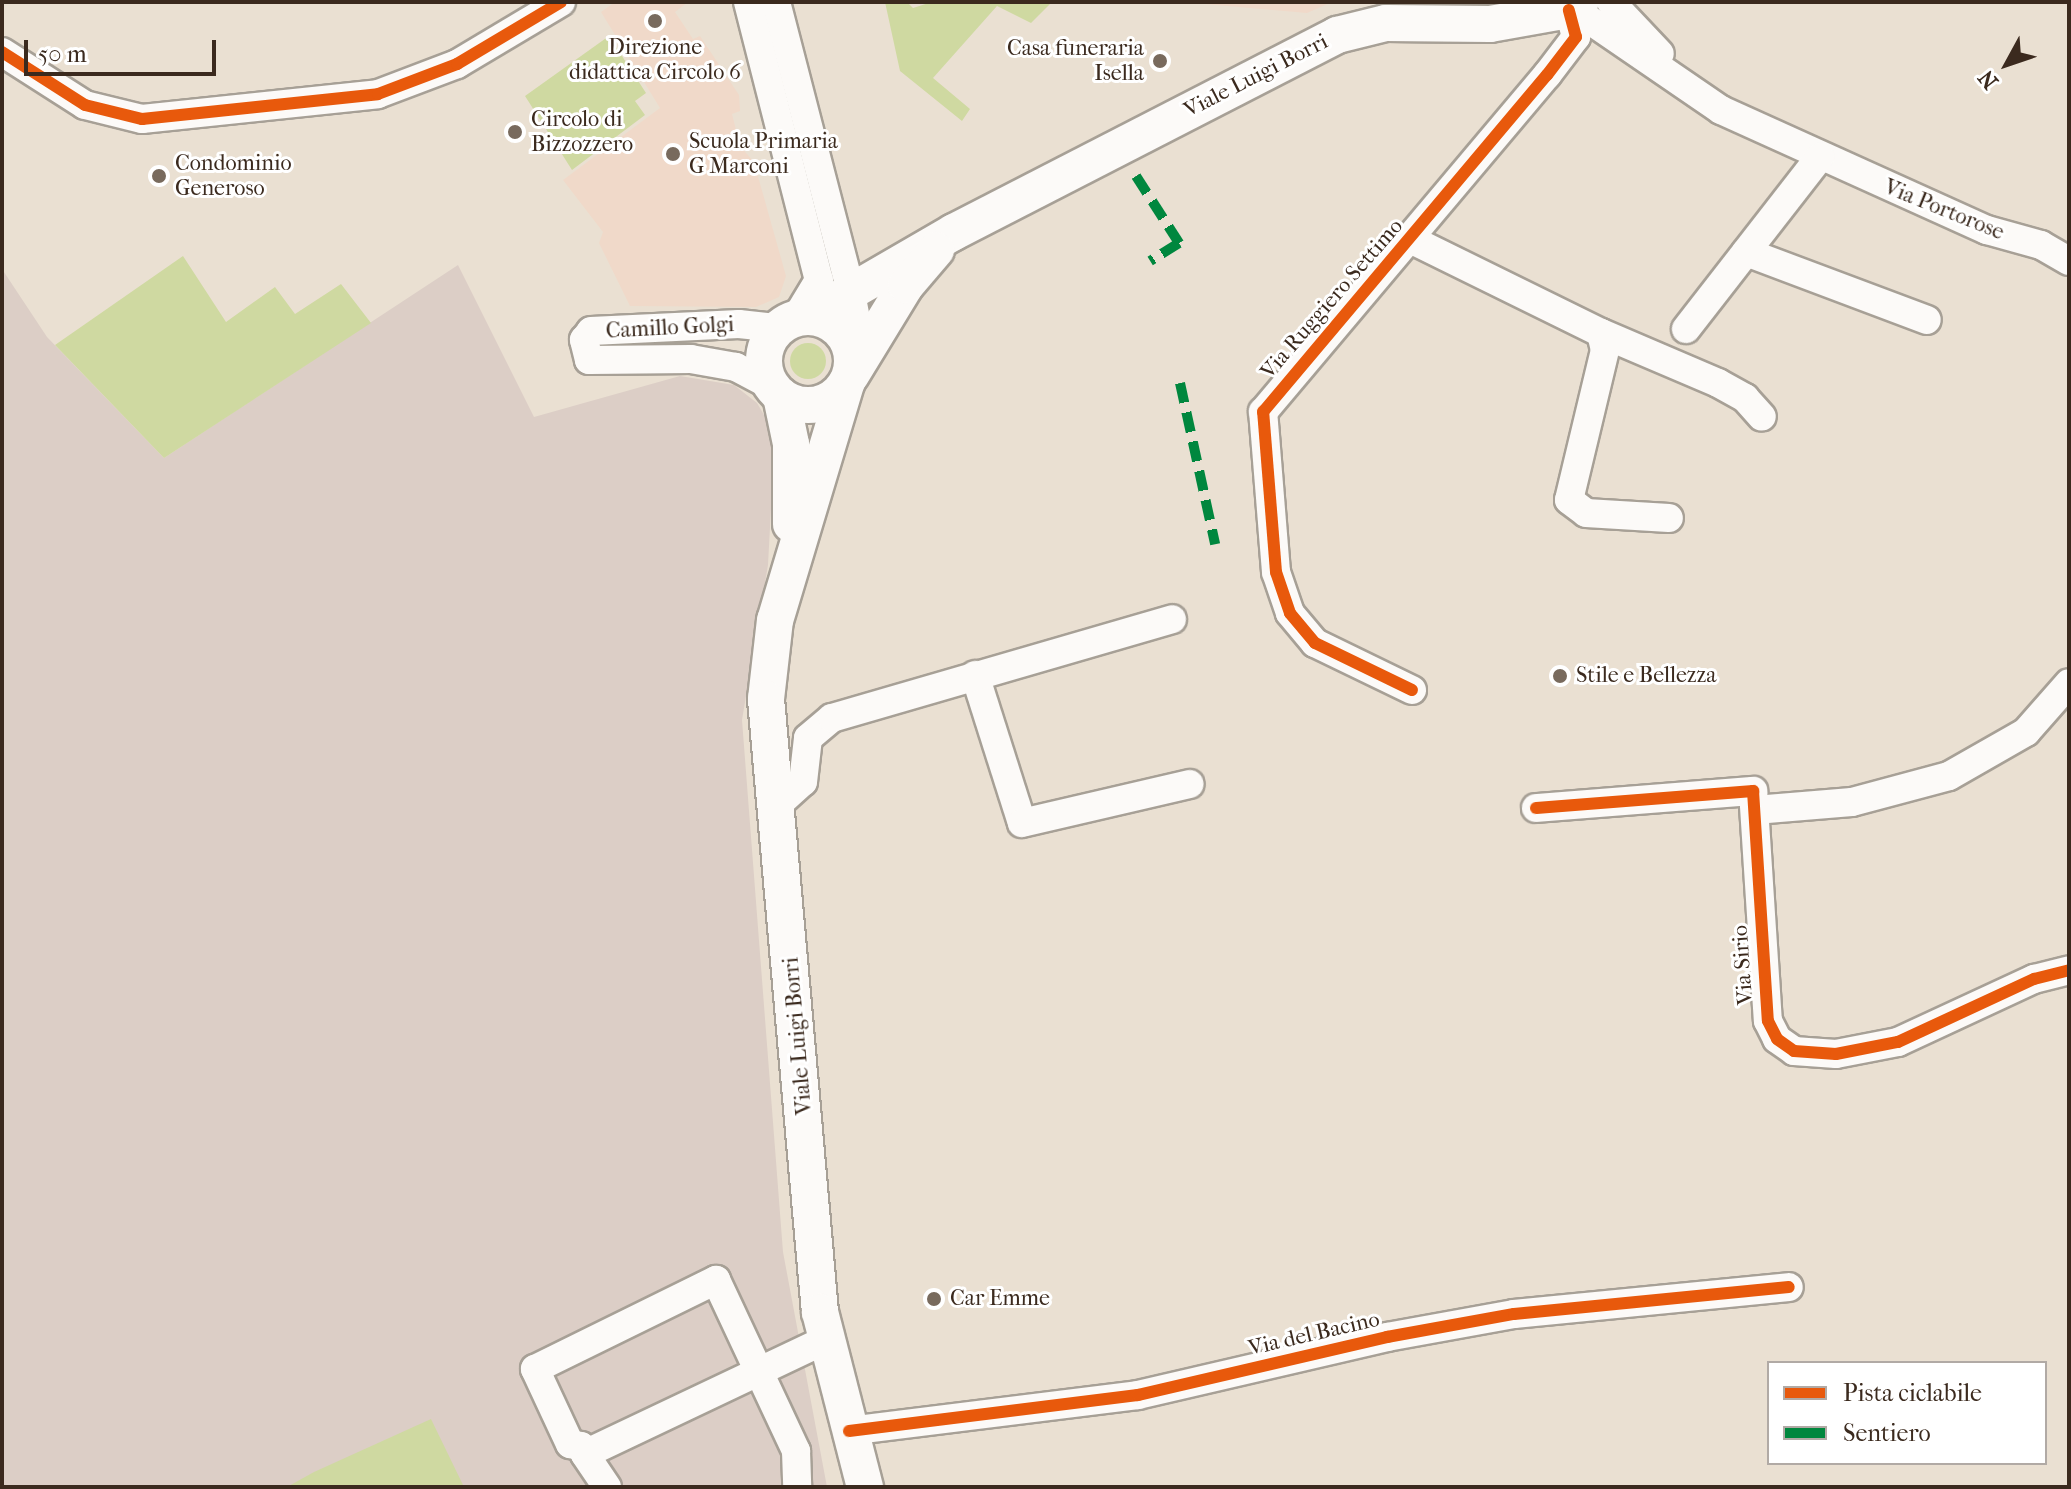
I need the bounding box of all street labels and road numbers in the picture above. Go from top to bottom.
street label: Viale Luigi Borri [1180,28,1332,124]
street label: Via Portorose [1880,174,2008,246]
street label: Via Ruggiero Settimo [1255,214,1409,384]
street label: Camillo Golgi [605,311,735,345]
street label: Via Sirio [1727,924,1759,1006]
street label: Viale Luigi Borri [778,956,818,1116]
street label: Via del Bacino [1246,1306,1382,1362]

